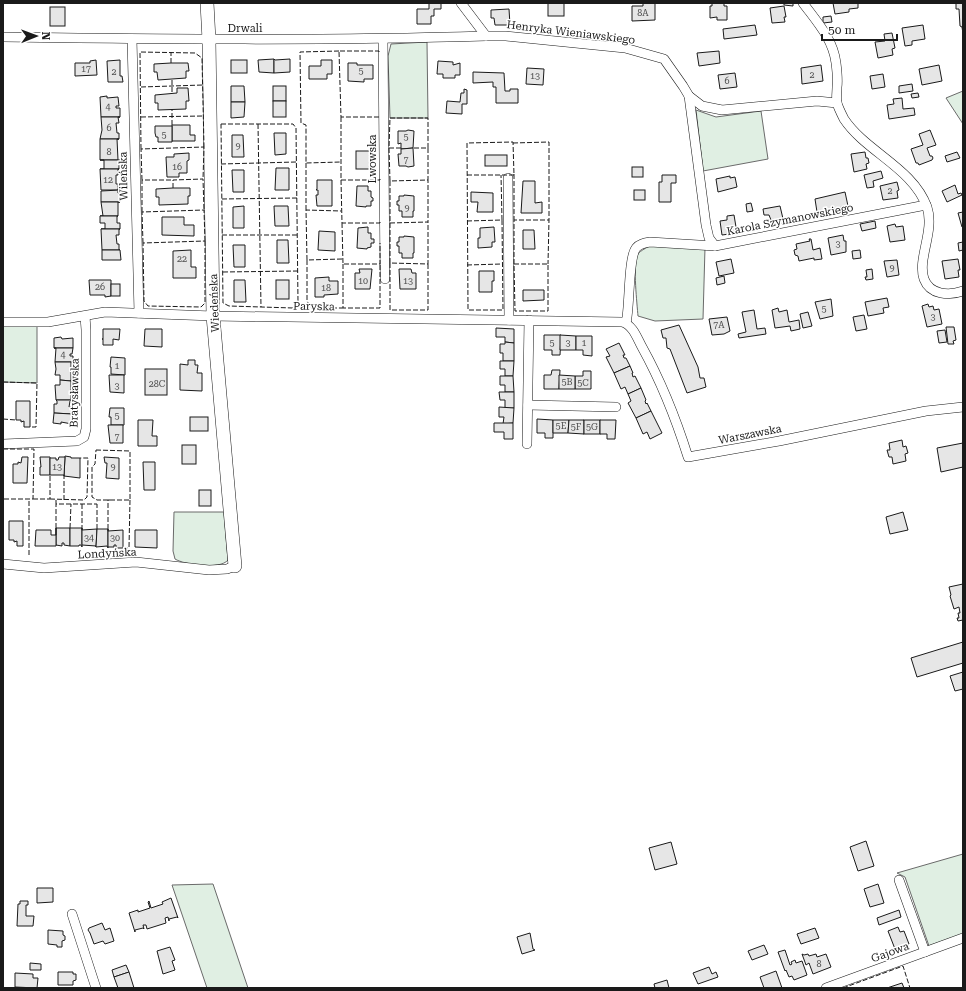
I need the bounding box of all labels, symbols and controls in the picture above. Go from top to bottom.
house number: 8A [637,8,649,18]
north arrow [16,16,56,56]
scale bar [822,16,897,42]
street label: Henryka Wieniawskiego [506,18,636,47]
street label: Drwali [227,22,263,35]
text: 50 m [828,23,855,37]
text: N [39,31,52,41]
house number: 17 [81,64,91,74]
house number: 5 [358,66,364,76]
house number: 2 [111,67,117,77]
house number: 2 [809,70,815,80]
house number: 13 [530,71,540,81]
house number: 6 [724,76,730,86]
house number: 4 [105,102,111,112]
house number: 6 [106,123,112,133]
house number: 5 [161,130,167,140]
house number: 5 [403,132,409,142]
street label: Lwowska [366,135,379,183]
house number: 9 [235,141,241,151]
house number: 8 [106,147,112,157]
street label: Wileńska [117,151,130,201]
house number: 7 [403,155,409,165]
house number: 16 [172,162,182,172]
house number: 12 [103,175,113,185]
house number: 2 [887,186,893,196]
street label: Karola Szymanowskiego [726,201,855,238]
house number: 9 [404,203,410,213]
house number: 3 [835,239,841,249]
house number: 22 [177,254,187,264]
house number: 9 [889,263,895,273]
street label: Wiedeńska [207,273,222,333]
house number: 10 [358,276,368,286]
house number: 13 [403,276,413,286]
house number: 26 [95,282,105,292]
house number: 18 [321,283,331,293]
street label: Paryska [293,300,335,313]
house number: 5 [821,304,827,314]
house number: 3 [930,312,936,322]
house number: 7A [713,320,725,330]
house number: 5 [549,338,555,348]
house number: 3 [565,338,571,348]
house number: 1 [581,338,587,348]
house number: 4 [60,350,66,360]
street label: Bratysławska [67,358,82,428]
house number: 1 [114,361,120,371]
house number: 5B [561,377,573,387]
house number: 5C [577,378,589,388]
house number: 28C [149,379,166,389]
house number: 3 [114,381,120,391]
house number: 5 [114,411,120,421]
house number: 5E [556,421,567,431]
house number: 5F [571,422,582,432]
house number: 5G [586,422,598,432]
street label: Warszawska [717,422,783,447]
house number: 7 [114,432,120,442]
house number: 13 [52,462,62,472]
house number: 9 [110,462,116,472]
house number: 34 [84,533,94,543]
house number: 30 [110,533,120,543]
street label: Londyńska [77,545,137,562]
street label: Gajowa [869,940,911,965]
house number: 8 [816,959,822,969]

